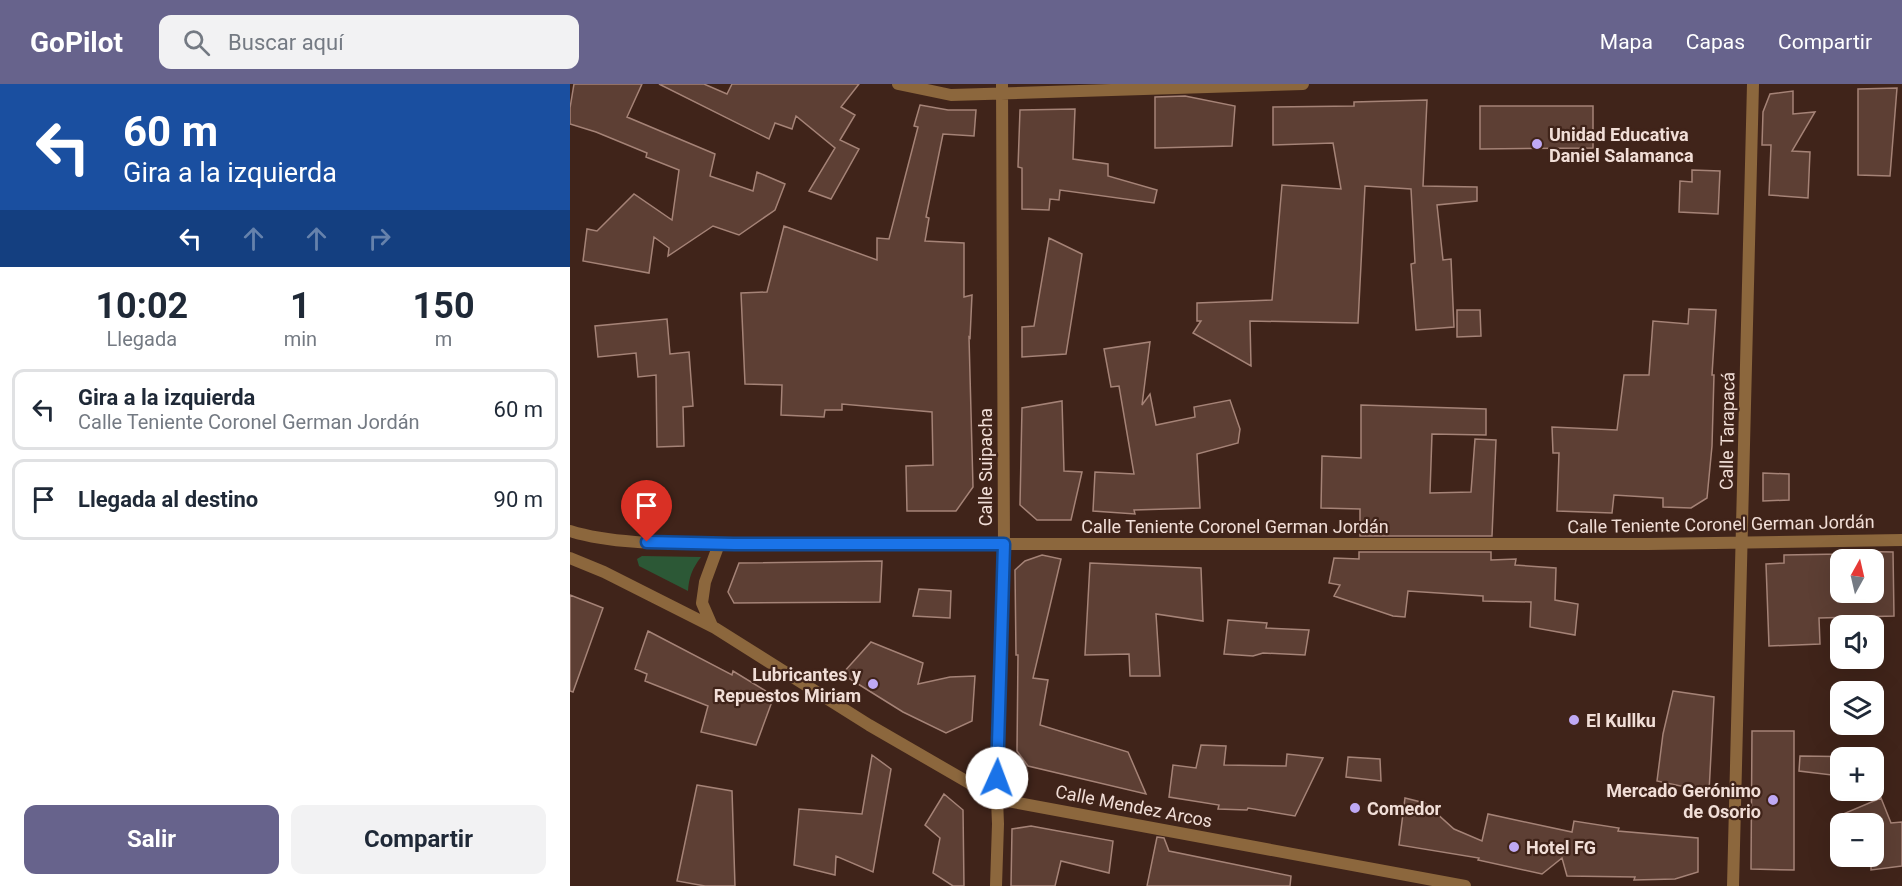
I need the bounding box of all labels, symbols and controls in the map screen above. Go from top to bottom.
search box [159,15,579,69]
text: GoPilot [30,26,123,59]
icon: search [180,26,213,59]
text: Buscar aquí [228,30,344,55]
text: Mapa [1600,30,1653,54]
text: Capas [1686,30,1745,54]
text: Compartir [1778,30,1872,54]
text: 60 m [123,107,218,156]
icon: left [24,108,102,186]
place label: Unidad Educativa Daniel Salamanca [1549,124,1694,166]
marker: Unidad Educativa Daniel Salamanca [1530,137,1544,151]
text: Gira a la izquierda [123,157,337,189]
icon: left [174,222,207,255]
icon: ahead [237,222,270,255]
icon: ahead [300,222,333,255]
icon: right [363,222,396,255]
text: 10:02 [95,285,188,327]
text: 1 [290,285,311,327]
text: 150 [413,285,475,327]
text: Llegada [107,327,177,351]
text: min [284,327,317,351]
text: m [435,327,452,351]
street label: Calle Tarapacá [1715,372,1739,490]
text: Gira a la izquierda [78,385,255,410]
icon: left [27,393,60,426]
text: 60 m [494,397,543,422]
street label: Calle Suipacha [975,408,996,526]
text: Calle Teniente Coronel German Jordán [78,410,420,434]
pin [621,480,672,542]
icon: arrive [27,483,60,516]
text: Llegada al destino [78,487,258,512]
text: 90 m [494,487,543,512]
icon: arrive [630,489,663,522]
street label: Calle Teniente Coronel German Jordán [1567,511,1875,537]
street label: Calle Teniente Coronel German Jordán [1081,516,1389,537]
north arrow [1830,549,1884,603]
map controls [1830,549,1884,867]
button: sound [1830,615,1884,669]
place label: Lubricantes y Repuestos Miriam [714,664,862,706]
marker: Lubricantes y Repuestos Miriam [866,677,880,691]
button: layers [1830,681,1884,735]
place label: El Kullku [1586,710,1656,731]
marker: El Kullku [1567,713,1581,727]
position arrow [965,746,1029,810]
button: + [1830,747,1884,801]
place label: Mercado Gerónimo de Osorio [1606,780,1761,822]
street label: Calle Mendez Arcos [1054,781,1214,831]
marker: Mercado Gerónimo de Osorio [1766,793,1780,807]
place label: Comedor [1367,798,1442,819]
marker: Comedor [1348,801,1362,815]
button: Salir [24,805,279,874]
button: Compartir [291,805,546,874]
button: − [1830,813,1884,867]
place label: Hotel FG [1526,837,1596,858]
marker: Hotel FG [1507,840,1521,854]

